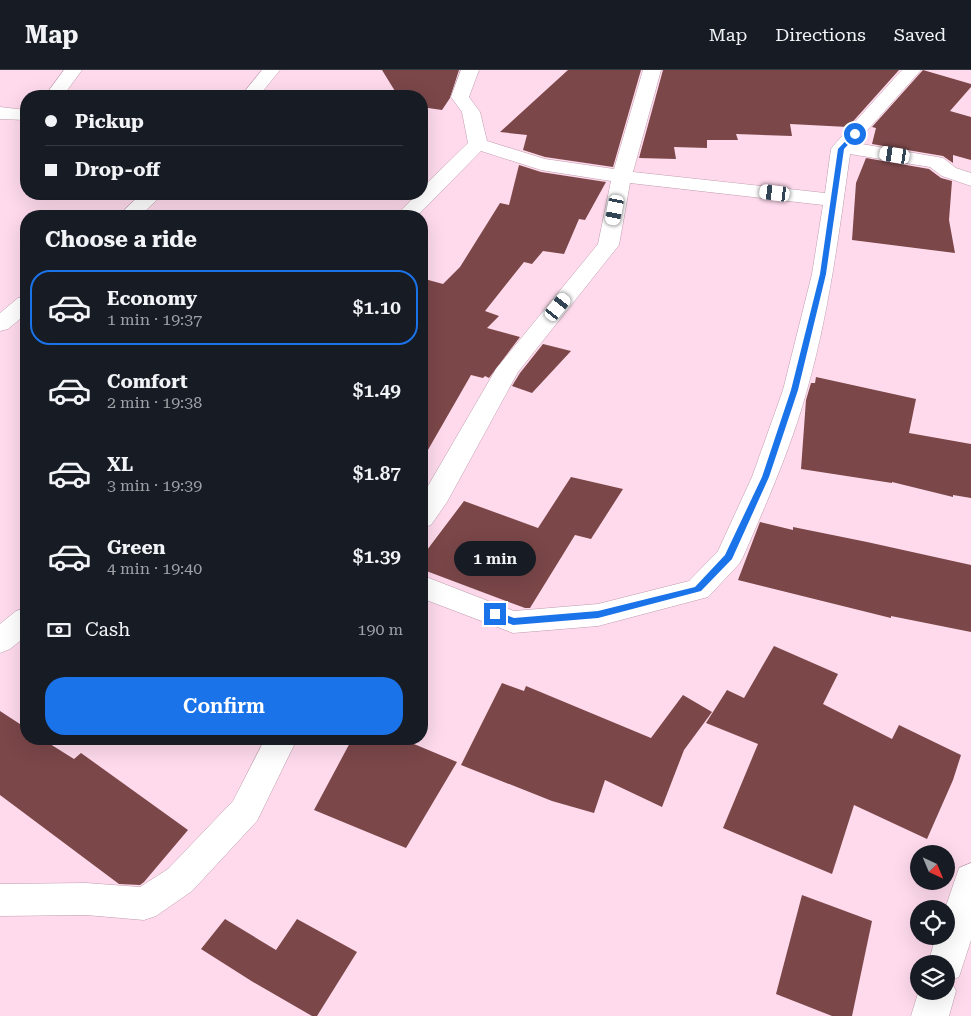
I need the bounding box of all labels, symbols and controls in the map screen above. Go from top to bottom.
text: Map [25,21,79,49]
text: Map [709,24,747,45]
text: Directions [775,24,866,45]
text: Saved [894,24,946,45]
text: Pickup [75,110,144,133]
route start [844,123,866,145]
car [879,145,910,165]
text: Drop-off [75,158,160,181]
car [759,184,790,202]
car [604,194,625,226]
text: Choose a ride [45,227,197,252]
icon: car [47,285,92,330]
text: Economy [107,287,197,310]
car [542,291,573,323]
text: $1.10 [353,296,401,319]
text: 1 min · 19:37 [107,310,202,329]
icon: car [47,368,92,413]
text: Comfort [107,370,188,393]
text: $1.49 [353,379,401,402]
text: 2 min · 19:38 [107,393,202,412]
icon: car [47,451,92,496]
text: XL [107,453,133,476]
text: $1.87 [353,462,401,485]
text: 3 min · 19:39 [107,476,202,495]
icon: car [47,534,92,579]
text: Green [107,536,165,559]
callout: 1 min [454,542,536,576]
text: $1.39 [353,545,401,568]
text: 1 min [473,549,517,568]
text: 4 min · 19:40 [107,559,202,578]
route end [484,603,506,625]
icon: cash [45,616,73,644]
text: Cash [85,618,130,641]
text: 190 m [357,620,403,639]
button: Confirm [45,677,403,735]
north arrow [910,845,955,890]
map controls [910,845,955,1000]
button: locate [910,900,955,945]
button: layers [910,955,955,1000]

